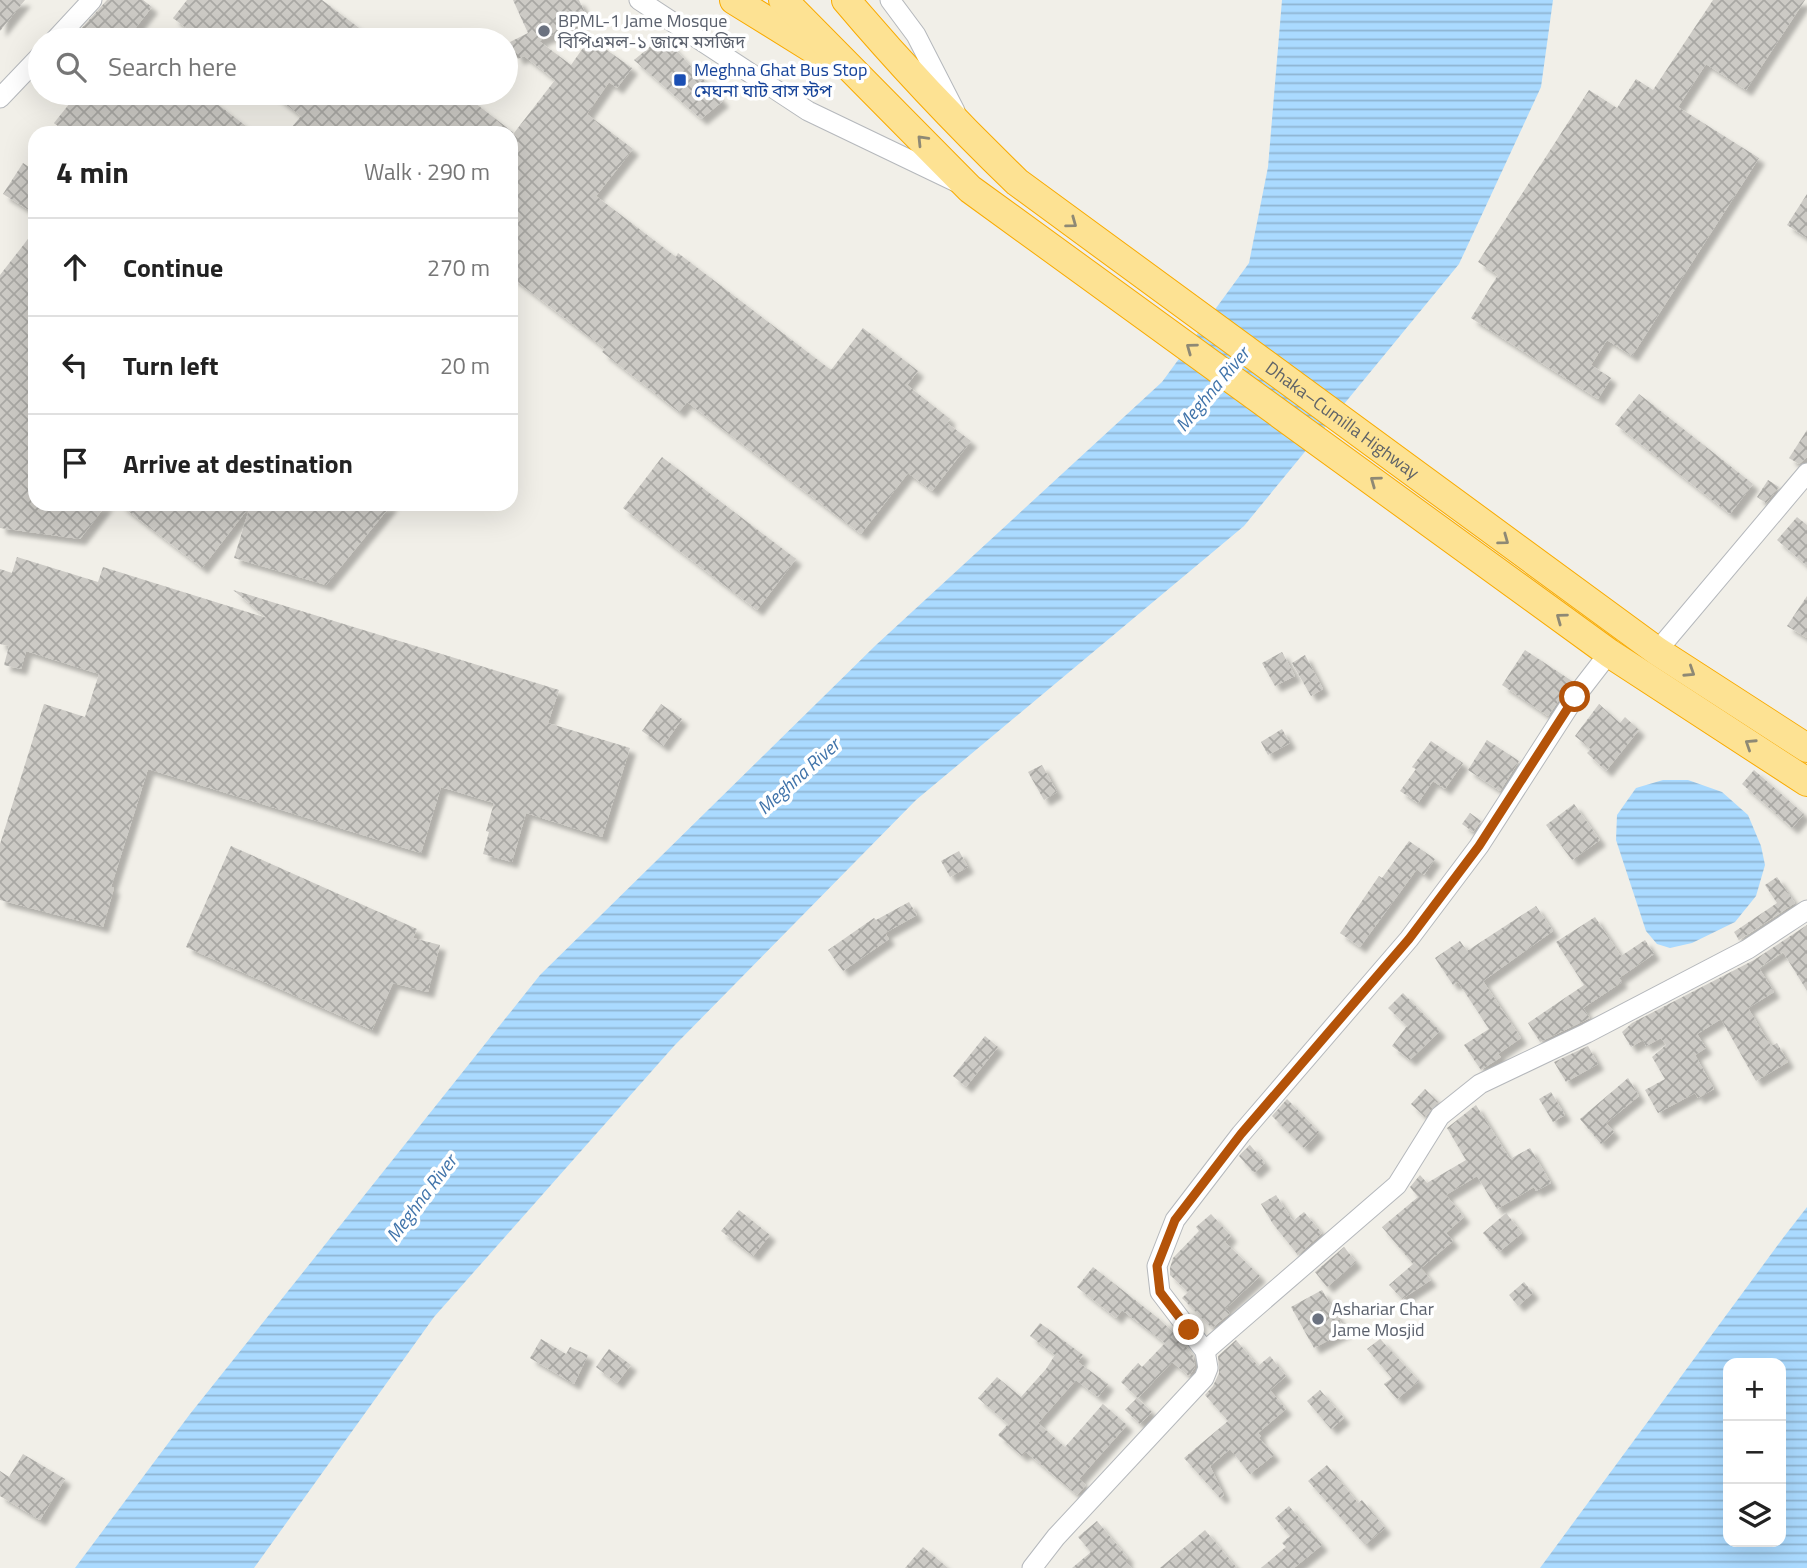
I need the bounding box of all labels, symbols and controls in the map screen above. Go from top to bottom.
place label: BPML-1 Jame Mosque বিপিএমল-১ জামে মসজিদ [557,7,746,55]
marker: BPML-1 Jame Mosque বিপিএমল-১ জামে মসজিদ [536,23,552,39]
search box [28,28,518,105]
text: Search here [108,47,237,86]
icon: search [52,48,90,86]
place label: Meghna Ghat Bus Stop মেঘনা ঘাট বাস স্টপ [694,56,868,104]
marker: Meghna Ghat Bus Stop মেঘনা ঘাট বাস স্টপ [672,72,688,88]
one-way arrow [918,135,931,148]
text: 4 min [56,149,129,195]
text: Walk · 290 m [364,154,490,189]
one-way arrow [1064,214,1077,227]
icon: ahead [56,248,94,286]
text: Continue [123,248,223,287]
text: 270 m [427,250,490,285]
water label: Meghna River [1167,338,1257,437]
one-way arrow [1186,344,1199,356]
icon: left [56,346,94,384]
text: Turn left [123,346,218,385]
text: 20 m [440,348,490,383]
street label: Dhaka–Cumilla Highway [1260,354,1425,486]
icon: arrive [56,444,94,482]
text: Arrive at destination [123,444,353,483]
one-way arrow [1370,477,1383,489]
one-way arrow [1497,532,1509,544]
one-way arrow [1557,613,1569,626]
one-way arrow [1682,664,1695,677]
route start [1559,681,1590,712]
water label: Meghna River [750,729,847,821]
one-way arrow [1745,740,1758,753]
water label: Meghna River [378,1146,464,1247]
place label: Ashariar Char Jame Mosjid [1332,1295,1434,1343]
marker: Ashariar Char Jame Mosjid [1310,1311,1326,1327]
route end [1173,1314,1204,1345]
map controls [1723,1358,1786,1547]
button: + [1723,1358,1786,1421]
button: − [1723,1421,1786,1484]
button: layers [1723,1484,1786,1547]

